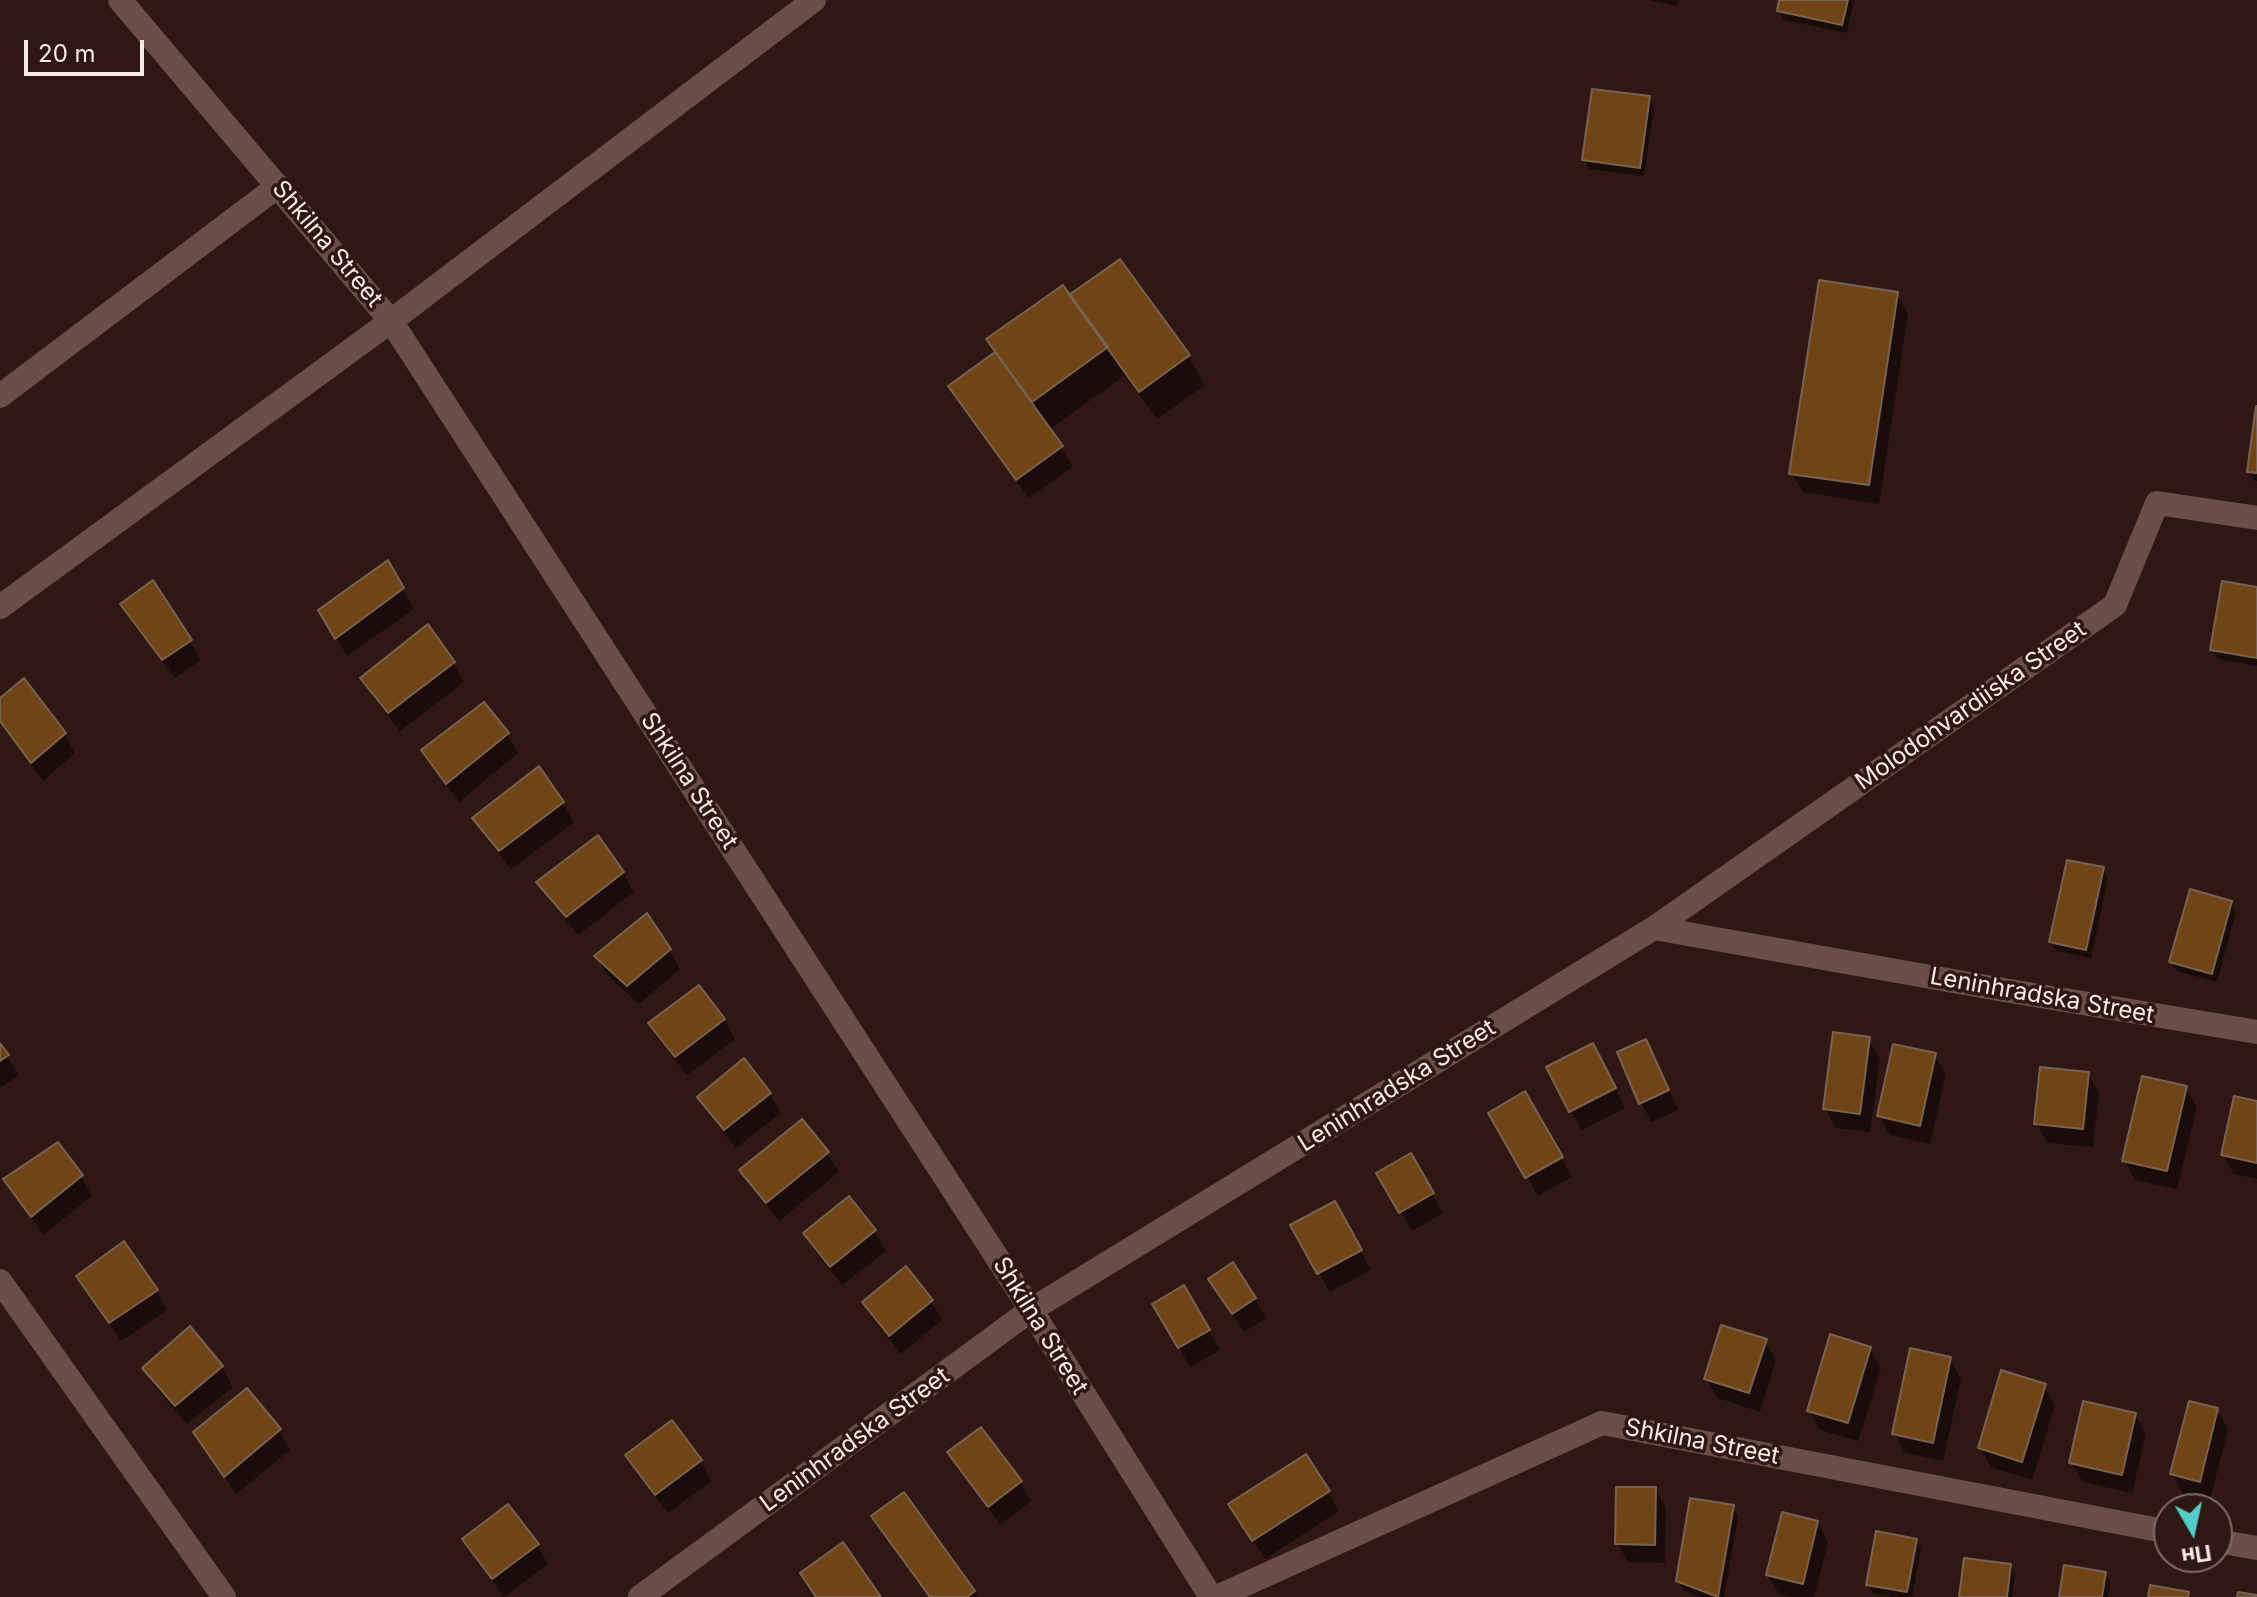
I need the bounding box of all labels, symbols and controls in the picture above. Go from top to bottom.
scale bar [28,24,148,74]
text: 20 m [38,39,96,68]
street label: Shkilna Street [266,175,388,313]
street label: Molodohvardiiska Street [1850,615,2092,797]
street label: Shkilna Street [634,708,744,854]
street label: Leninhradska Street [1928,962,2156,1030]
street label: Leninhradska Street [1293,1014,1501,1158]
street label: Shkilna Street [986,1252,1094,1400]
street label: Leninhradska Street [755,1362,955,1518]
street label: Shkilna Street [1622,1413,1782,1471]
north arrow [2153,1493,2233,1573]
text: Пн [2180,1540,2213,1570]

